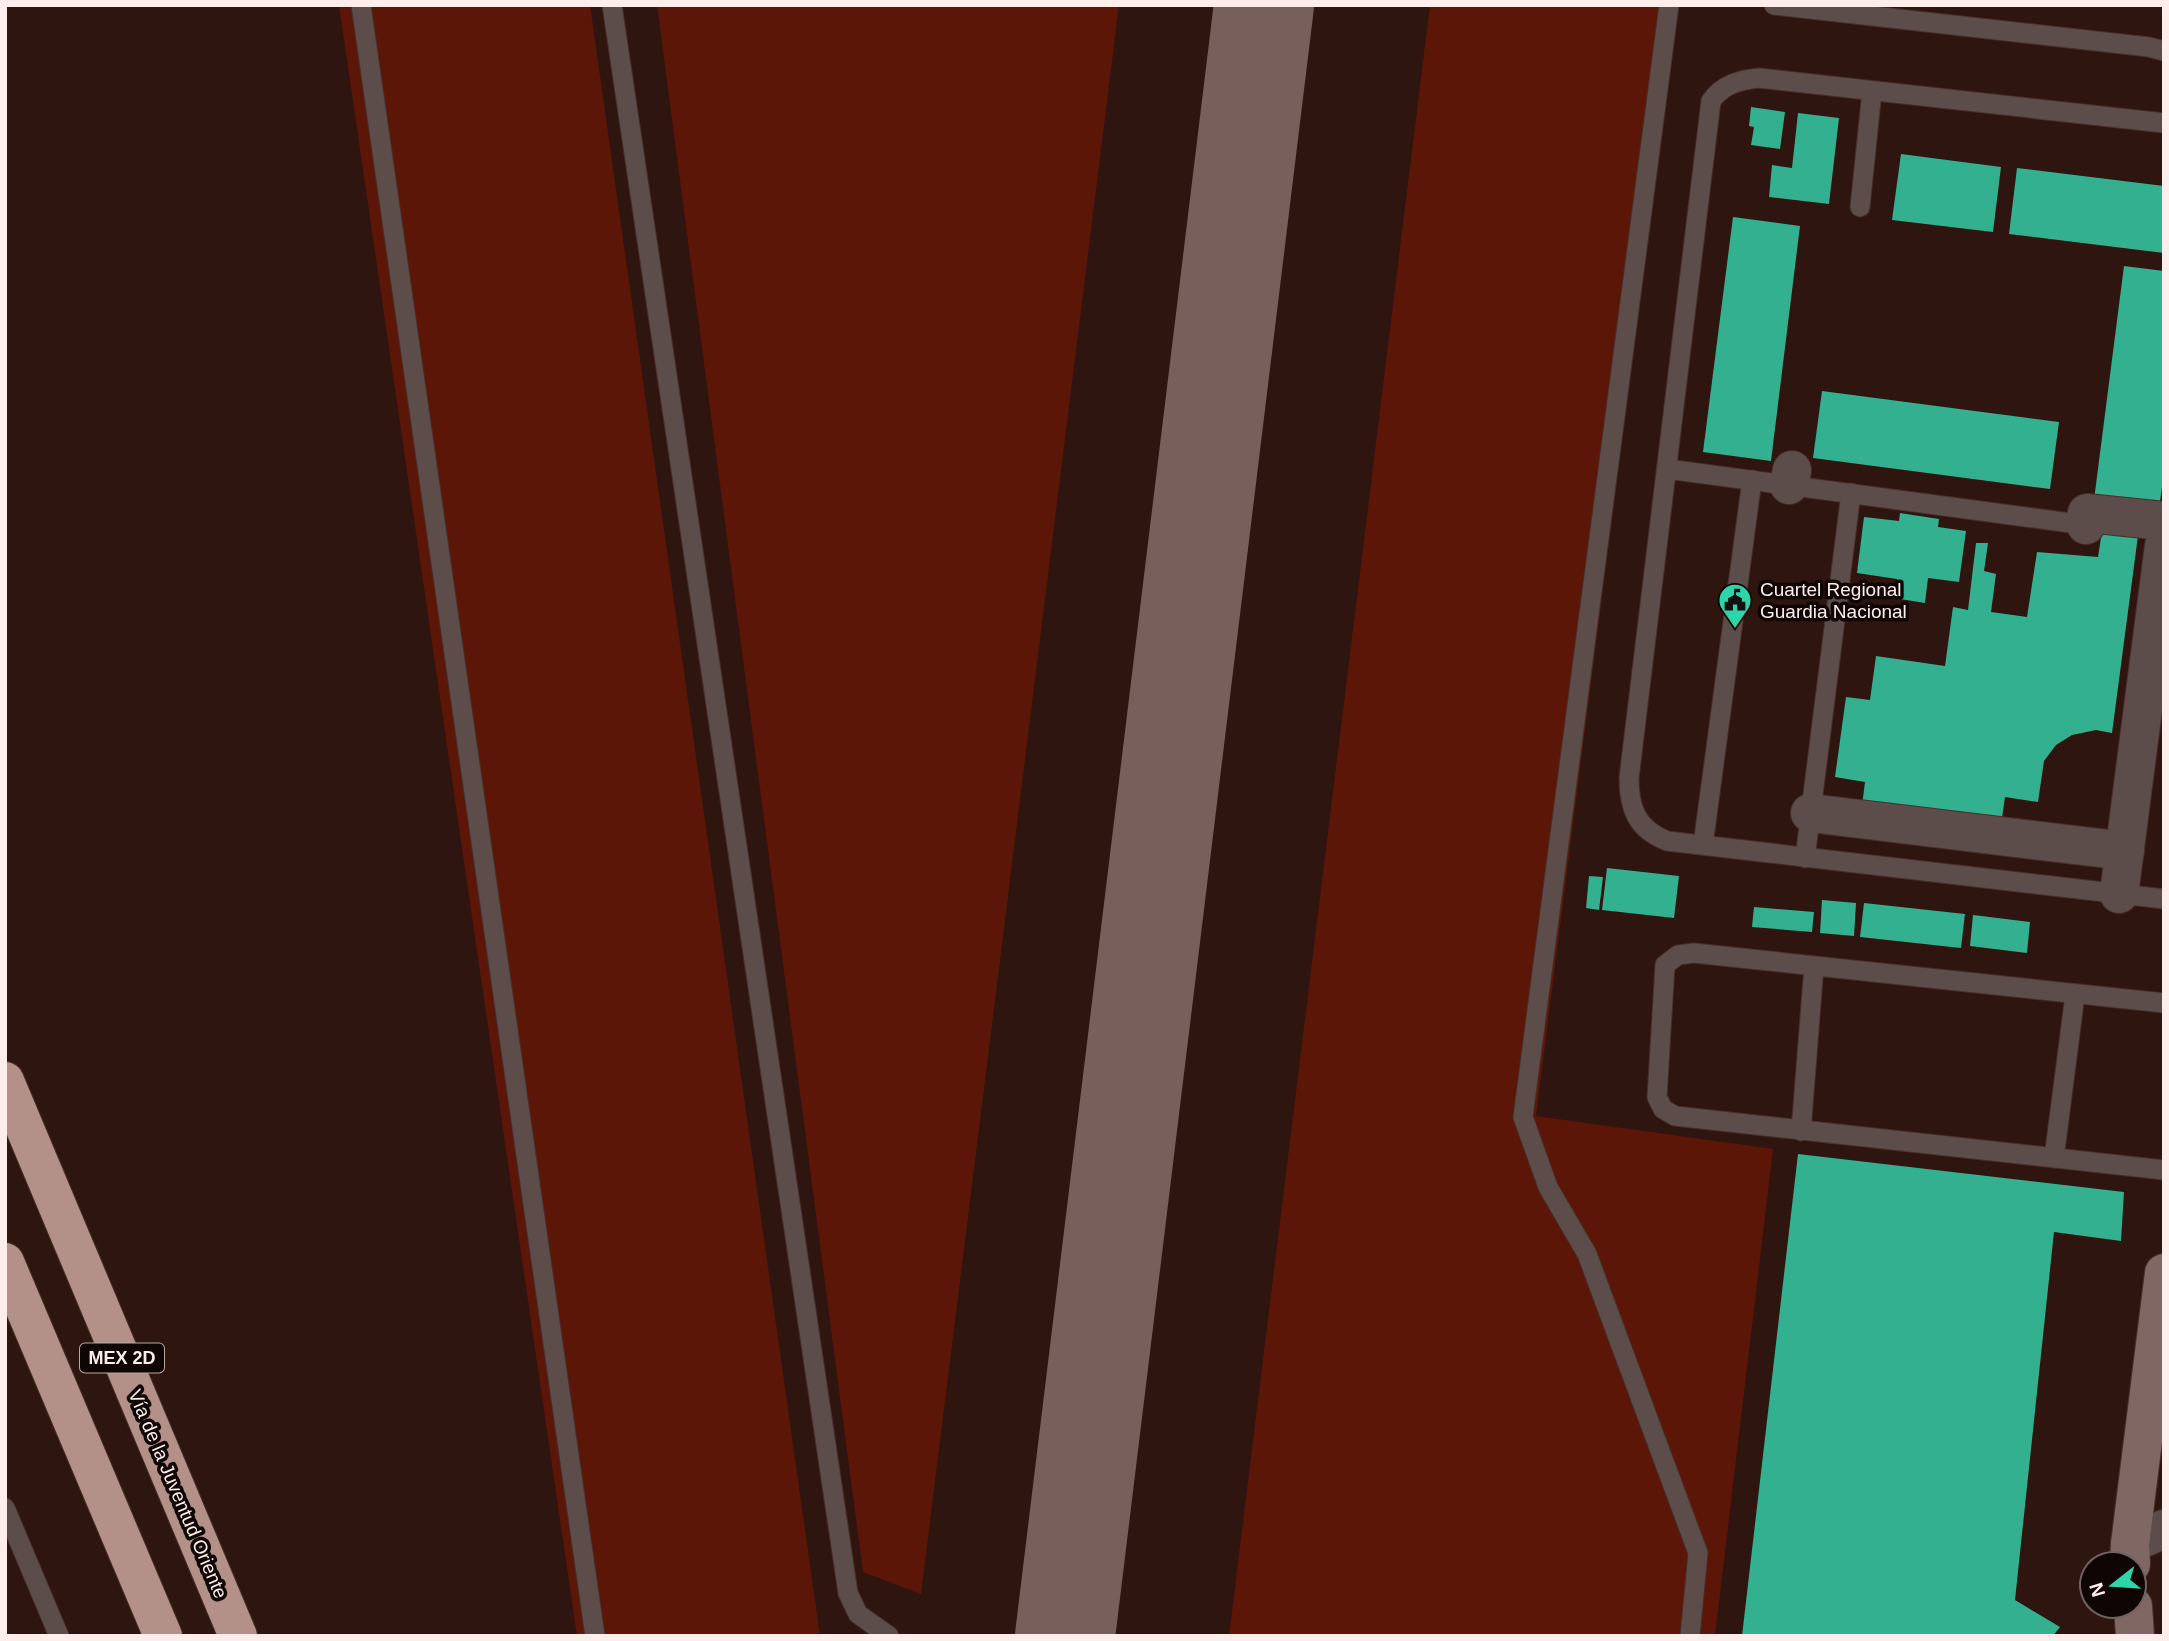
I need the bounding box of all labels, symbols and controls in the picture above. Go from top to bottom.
place label: Cuartel Regional Guardia Nacional [1760,579,1907,622]
public building icon: Cuartel Regional Guardia Nacional [1716,581,1754,630]
road number: MEX 2D [80,1344,164,1372]
street label: Vía de la Juventud Oriente [124,1386,232,1602]
north arrow [2078,1550,2148,1620]
text: N [2085,1580,2109,1599]

